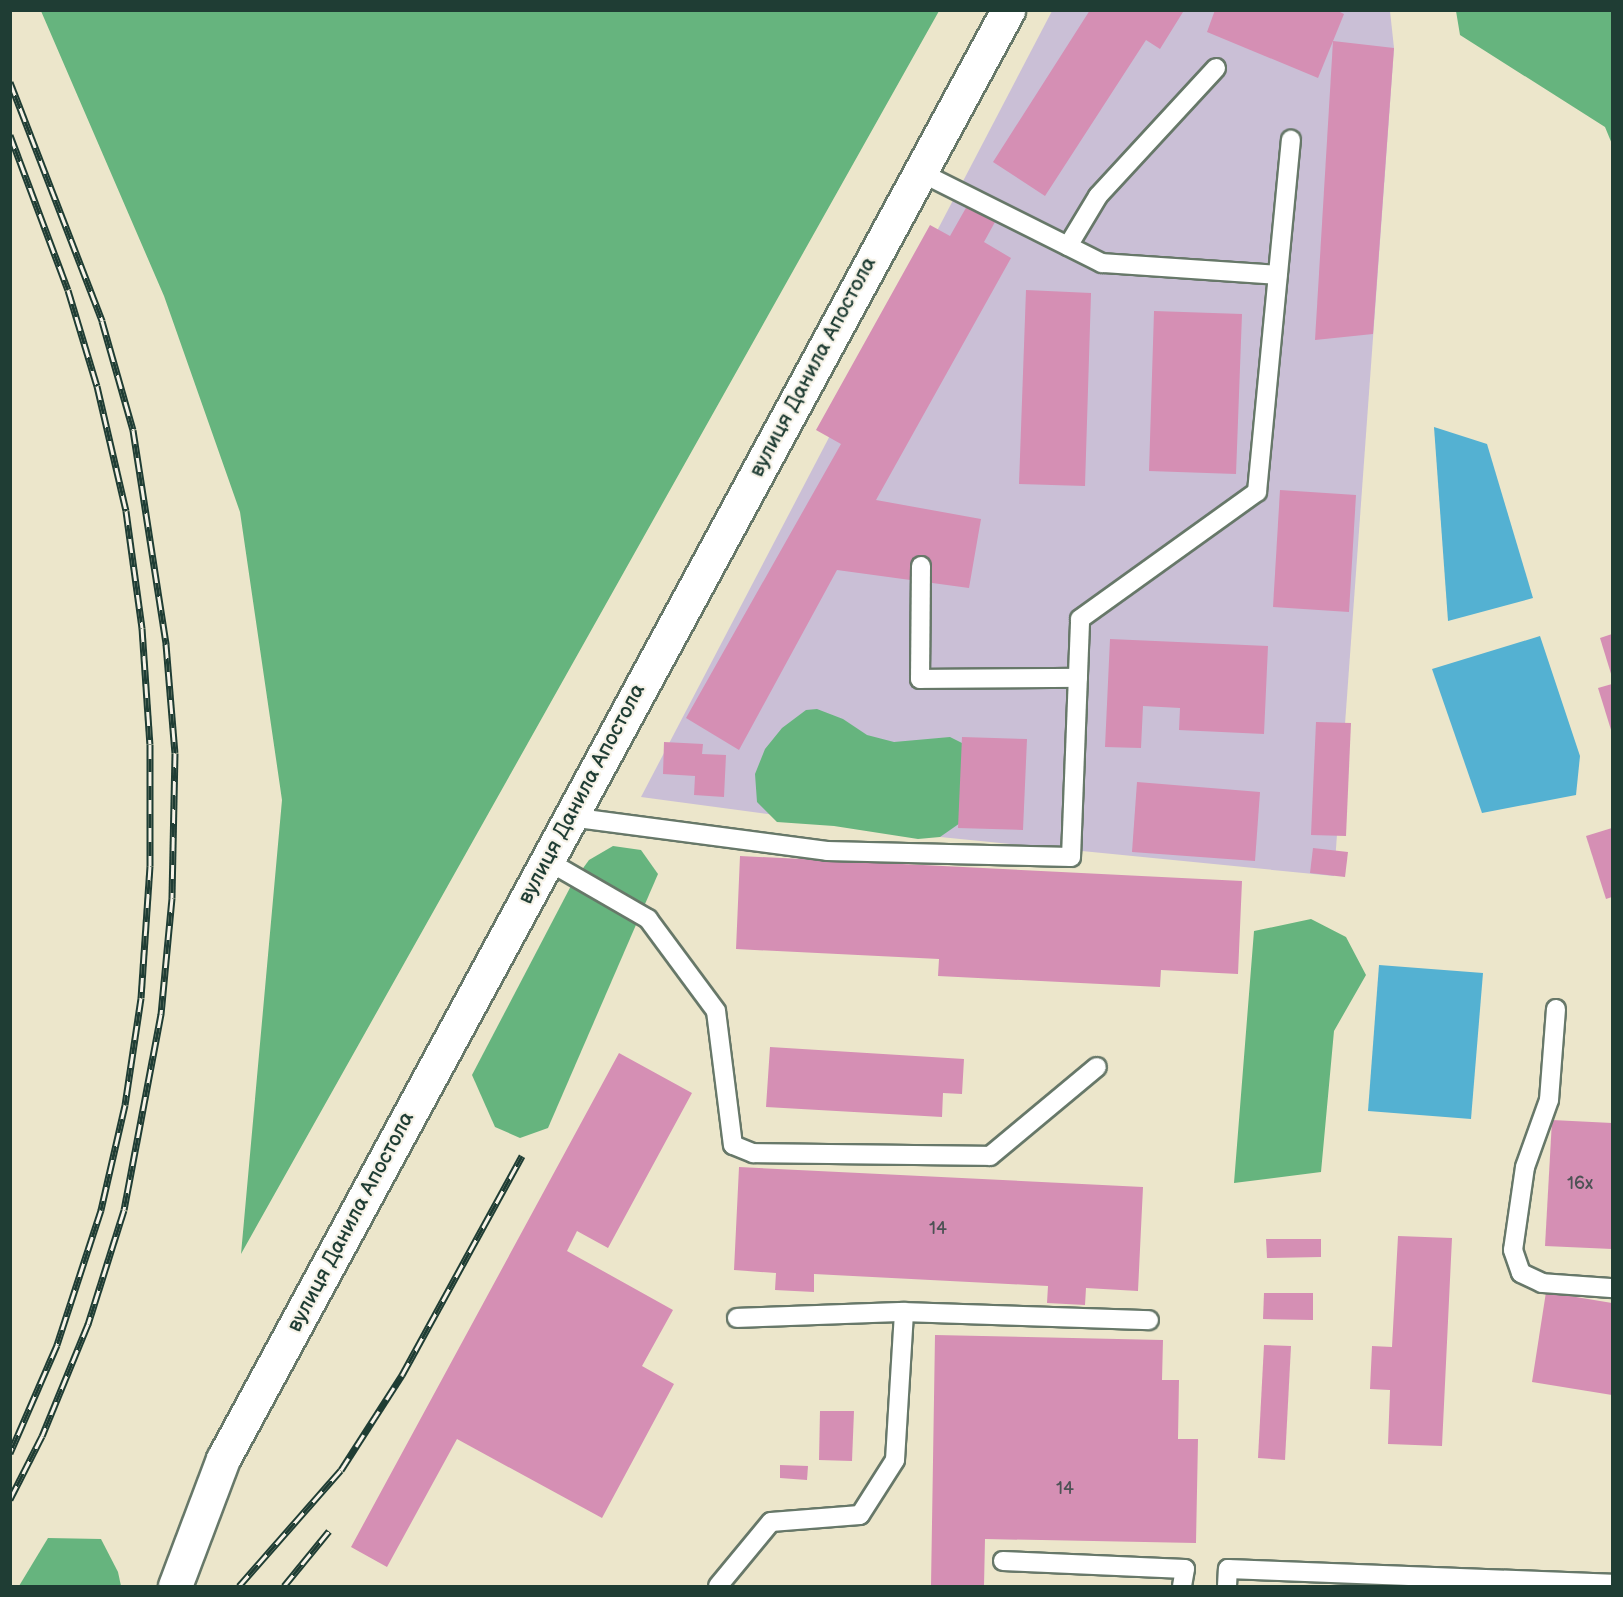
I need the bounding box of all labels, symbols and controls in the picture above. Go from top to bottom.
street label: вулиця Данила Апостола [744,253,882,481]
street label: вулиця Данила Апостола [513,680,651,908]
street label: вулиця Данила Апостола [282,1108,420,1336]
house number: 16х [1567,1173,1593,1195]
house number: 14 [929,1218,947,1240]
house number: 14 [1056,1478,1074,1500]

